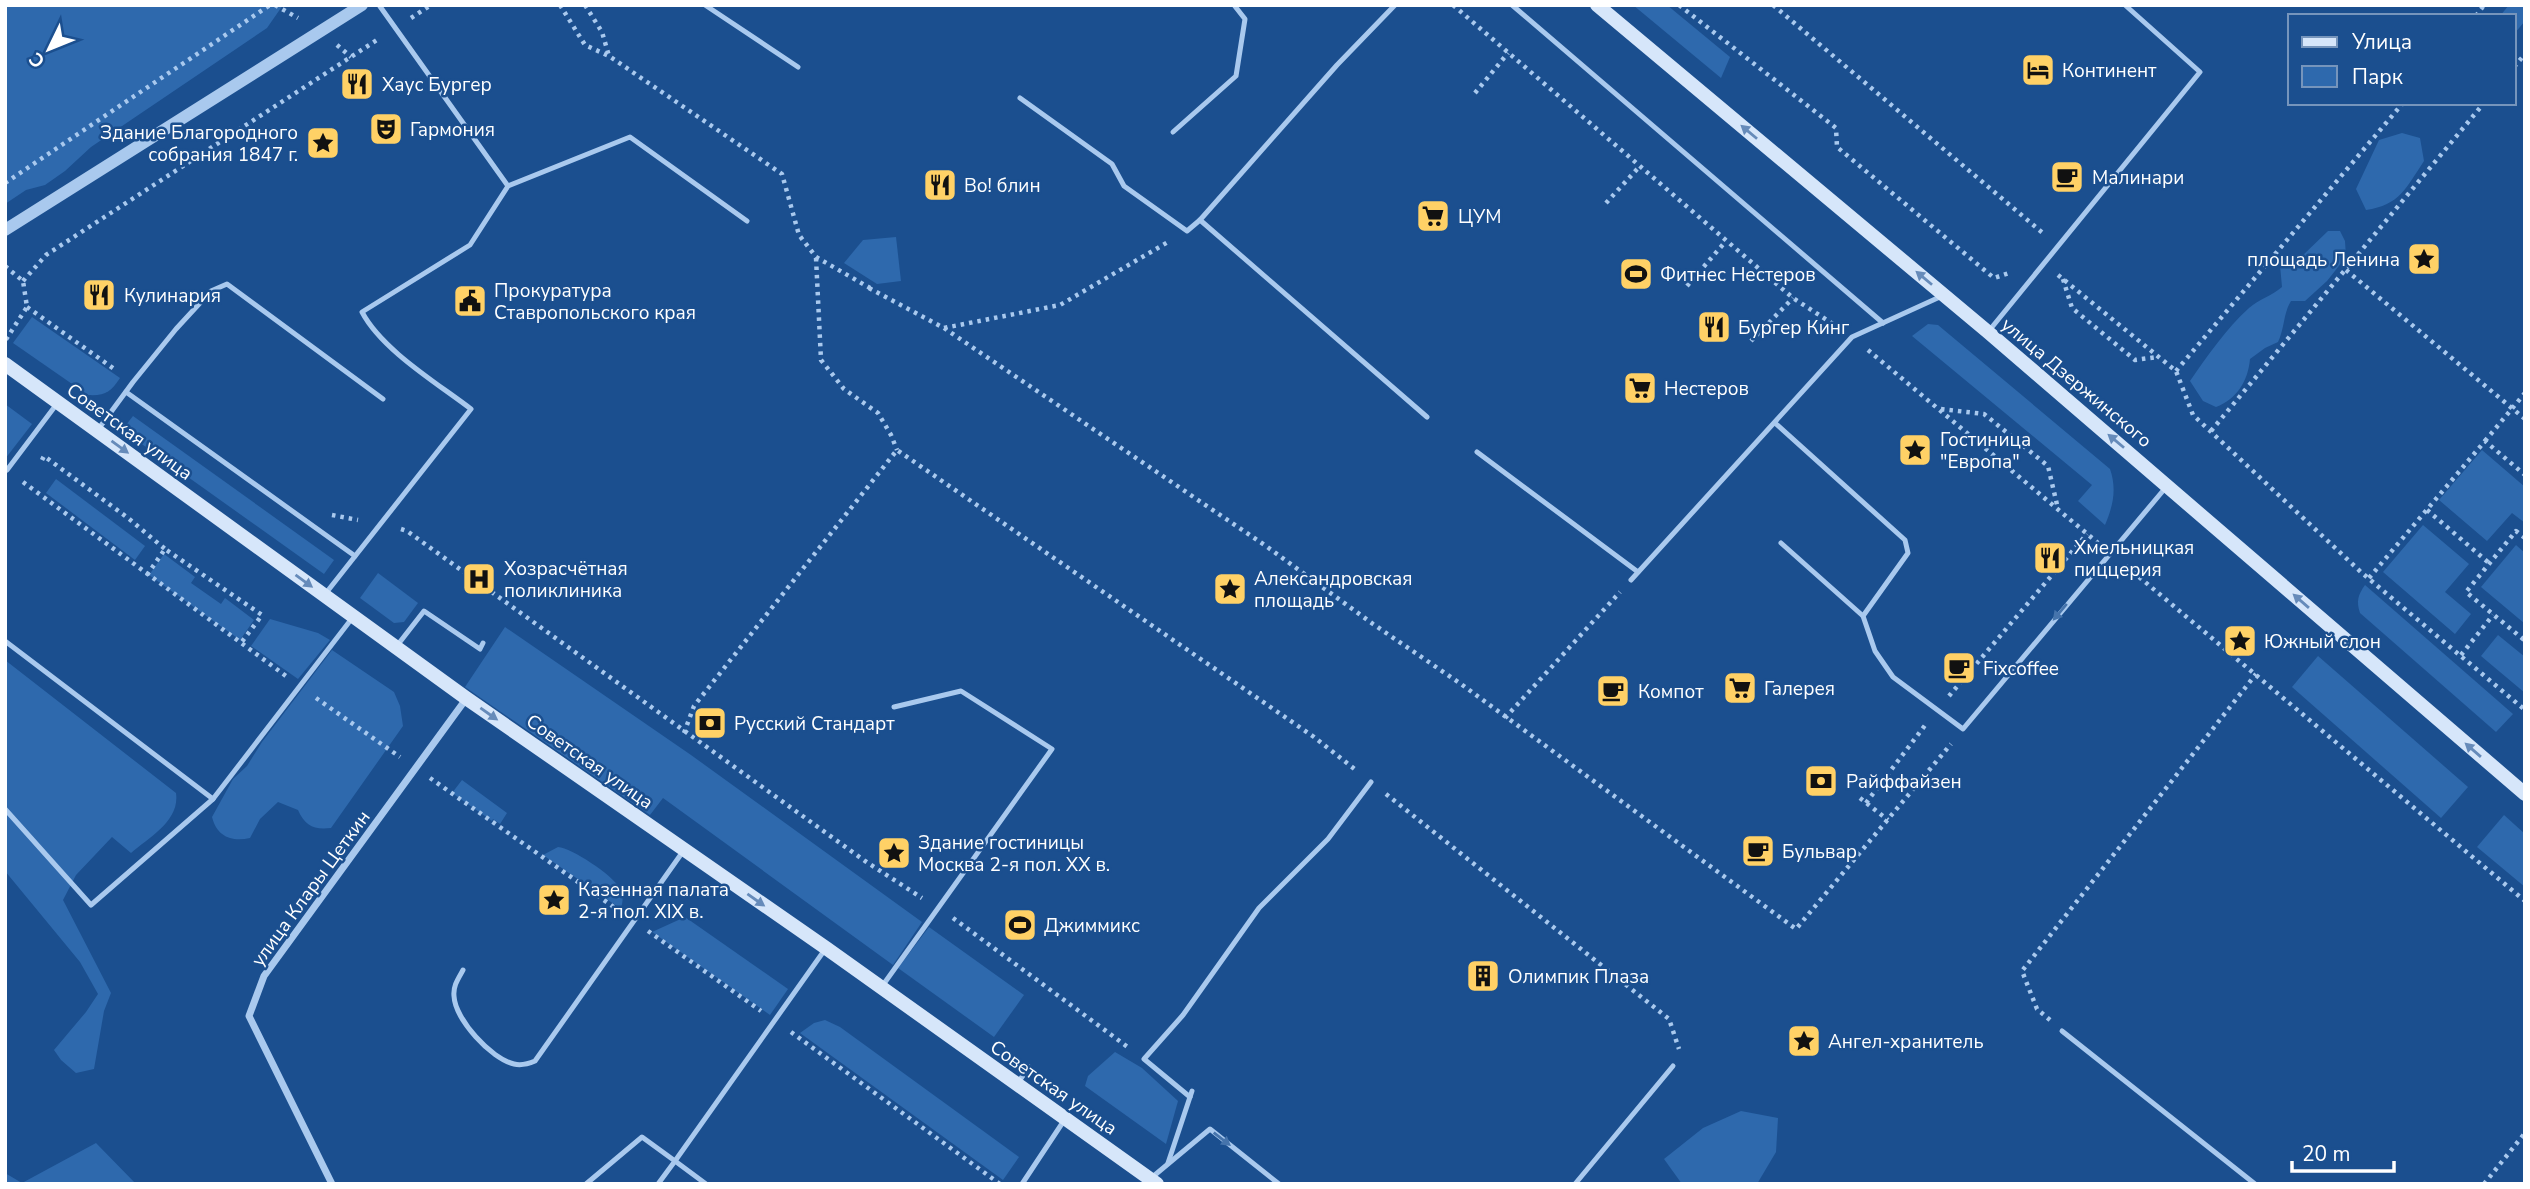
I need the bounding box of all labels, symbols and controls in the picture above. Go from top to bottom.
north arrow [14,14,84,84]
legend [2288,14,2516,105]
text: Улица [2351,28,2412,56]
text: С [23,46,51,73]
hotel icon: Континент [2019,51,2057,89]
place label: Континент [2062,58,2157,84]
text: Парк [2352,63,2404,91]
restaurant icon: Хаус Бургер [338,65,376,103]
place label: Хаус Бургер [382,72,492,98]
theatre icon: Гармония [367,110,405,148]
place label: Гармония [410,117,495,143]
place label: Здание Благородного собрания 1847 г. [100,120,298,168]
place icon: Здание Благородного собрания 1847 г. [304,124,342,162]
one-way arrow [1740,124,1758,140]
cafe icon: Малинари [2048,158,2086,196]
place label: Малинари [2092,165,2184,191]
restaurant icon: Во! блин [921,166,959,204]
place label: Во! блин [964,173,1041,199]
supermarket icon: ЦУМ [1414,197,1452,235]
place label: ЦУМ [1458,204,1502,230]
place icon: площадь Ленина [2405,240,2443,278]
place label: площадь Ленина [2247,247,2400,273]
sports icon: Фитнес Нестеров [1617,255,1655,293]
place label: Фитнес Нестеров [1660,262,1816,288]
one-way arrow [1915,271,1932,286]
restaurant icon: Кулинария [80,276,118,314]
place label: Прокуратура Ставропольского края [494,278,696,326]
public building icon: Прокуратура Ставропольского края [451,282,489,320]
place label: Кулинария [124,283,221,309]
restaurant icon: Бургер Кинг [1695,308,1733,346]
street label: улица Дзержинского [1995,312,2157,454]
place label: Бургер Кинг [1738,315,1849,341]
supermarket icon: Нестеров [1621,369,1659,407]
place label: Нестеров [1664,376,1749,402]
street label: Советская улица [61,377,198,486]
place label: Гостиница "Европа" [1940,427,2031,475]
place icon: Гостиница "Европа" [1896,431,1934,469]
one-way arrow [2108,434,2125,449]
one-way arrow [111,440,129,454]
place label: Хмельницкая пиццерия [2074,535,2194,583]
restaurant icon: Хмельницкая пиццерия [2031,539,2069,577]
place label: Хозрасчётная поликлиника [504,556,628,604]
hospital icon: Хозрасчётная поликлиника [460,560,498,598]
place label: Александровская площадь [1254,566,1413,614]
place icon: Александровская площадь [1211,570,1249,608]
one-way arrow [295,574,313,588]
one-way arrow [2292,593,2310,609]
one-way arrow [2053,604,2068,621]
place icon: Южный слон [2221,622,2259,660]
place label: Южный слон [2264,629,2381,655]
cafe icon: Fixcoffee [1940,649,1978,687]
place label: Fixcoffee [1983,656,2059,682]
supermarket icon: Галерея [1721,669,1759,707]
cafe icon: Компот [1594,672,1632,710]
place label: Галерея [1764,676,1835,702]
place label: Компот [1638,679,1704,705]
bank icon: Русский Стандарт [691,704,729,742]
one-way arrow [480,707,498,721]
street label: Советская улица [521,708,658,815]
place label: Русский Стандарт [734,711,895,737]
one-way arrow [2465,743,2482,758]
bank icon: Райффайзен [1802,762,1840,800]
place label: Райффайзен [1846,769,1962,795]
street label: улица Клары Цеткин [245,805,376,972]
place label: Здание гостиницы Москва 2-я пол. ХХ в. [918,830,1110,878]
cafe icon: Бульвар [1739,832,1777,870]
place icon: Здание гостиницы Москва 2-я пол. ХХ в. [875,834,913,872]
place label: Бульвар [1782,839,1857,865]
place label: Казенная палата 2-я пол. XIX в. [578,877,729,925]
place icon: Казенная палата 2-я пол. XIX в. [535,881,573,919]
one-way arrow [747,893,765,907]
sports icon: Джиммикс [1001,906,1039,944]
place label: Джиммикс [1044,913,1140,939]
building icon: Олимпик Плаза [1464,957,1502,995]
place label: Олимпик Плаза [1508,964,1649,990]
place icon: Ангел-хранитель [1785,1022,1823,1060]
place label: Ангел-хранитель [1828,1029,1984,1055]
street label: Советская улица [985,1034,1122,1141]
scale bar [2292,1130,2394,1174]
one-way arrow [1212,1131,1230,1146]
text: 20 m [2302,1140,2351,1168]

